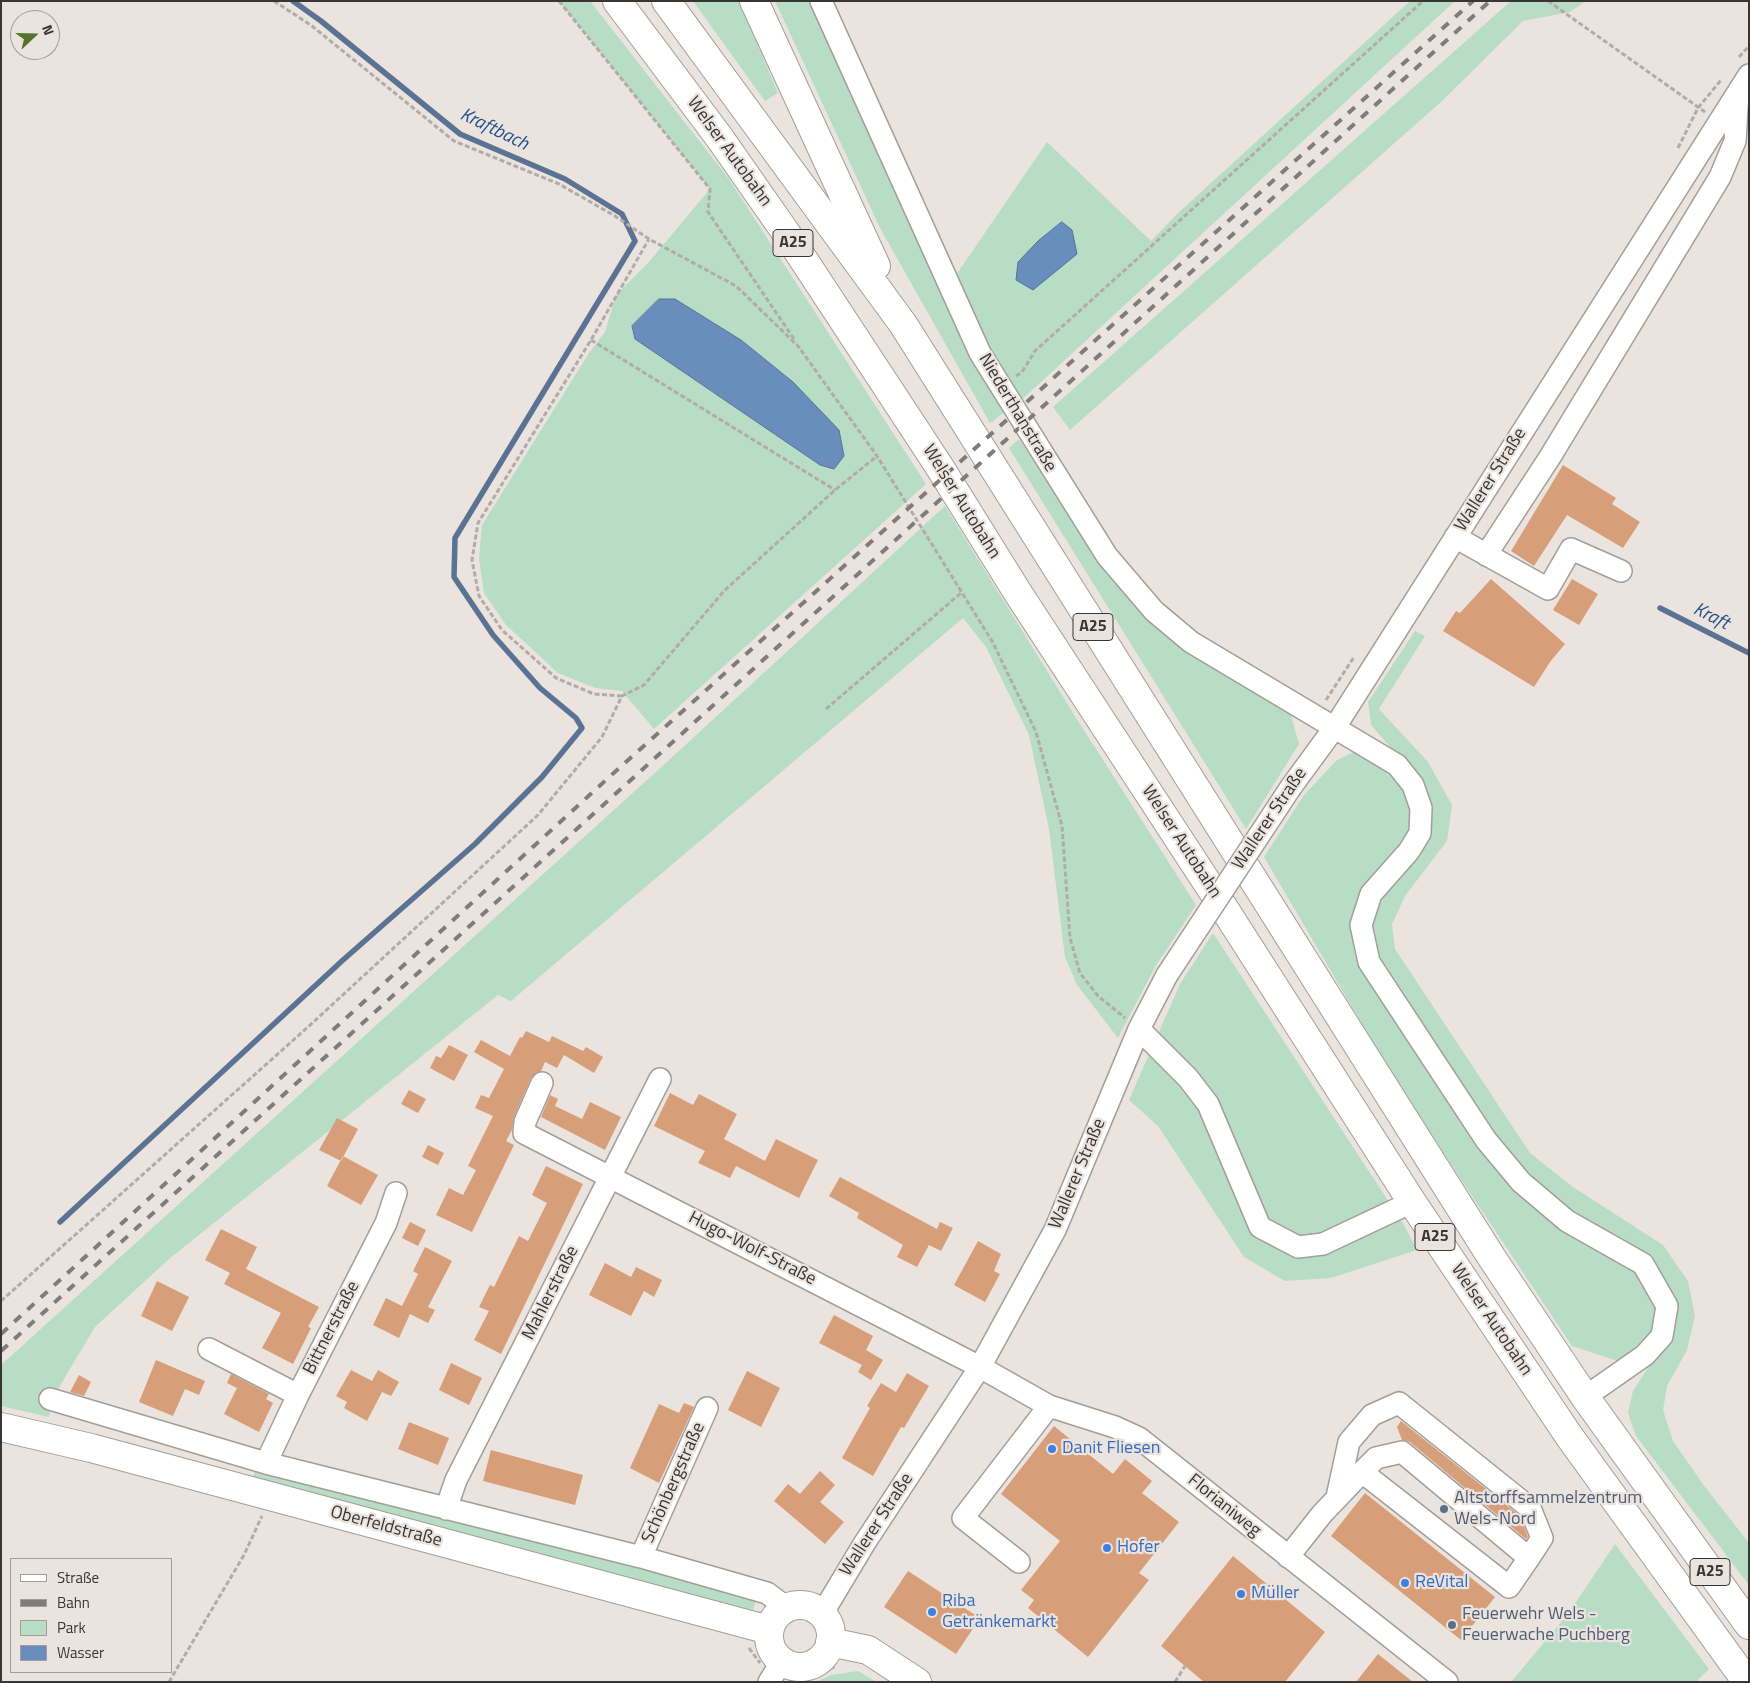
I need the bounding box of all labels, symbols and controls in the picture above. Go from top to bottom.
north arrow [10,10,60,60]
text: N [37,22,60,38]
street label: Welser Autobahn [682,93,776,211]
water label: Kraftbach [456,104,532,156]
road number: A25 [773,230,813,256]
street label: Niederthanstraße [973,350,1061,476]
street label: Wallerer Straße [1451,424,1531,536]
street label: Welser Autobahn [917,441,1005,563]
water label: Kraft [1689,598,1733,636]
road number: A25 [1073,614,1113,640]
street label: Wallerer Straße [1228,764,1312,874]
street label: Welser Autobahn [1136,781,1226,903]
street label: Wallerer Straße [1045,1115,1111,1233]
street label: Hugo-Wolf-Straße [685,1207,819,1291]
road number: A25 [1415,1224,1455,1250]
street label: Mahlerstraße [518,1242,584,1344]
street label: Welser Autobahn [1446,1260,1536,1380]
street label: Bittnerstraße [299,1278,365,1378]
street label: Schönbergstraße [638,1419,710,1547]
place label: Danit Fliesen [1062,1438,1160,1460]
marker: Danit Fliesen [1046,1443,1058,1455]
street label: Wallerer Straße [836,1470,918,1580]
street label: Florianiweg [1183,1470,1265,1542]
place label: Altstorffsammelzentrum Wels-Nord [1454,1488,1642,1530]
street label: Oberfeldstraße [328,1502,444,1552]
marker: Altstorffsammelzentrum Wels-Nord [1438,1503,1450,1515]
place label: Hofer [1117,1537,1160,1559]
marker: Hofer [1101,1542,1113,1554]
legend [10,1558,172,1673]
road number: A25 [1690,1558,1730,1585]
text: Straße [57,1566,99,1589]
place label: ReVital [1415,1572,1468,1594]
marker: ReVital [1399,1577,1411,1589]
place label: Müller [1251,1583,1299,1605]
marker: Müller [1235,1588,1247,1600]
text: Bahn [57,1591,90,1614]
place label: Riba Getränkemarkt [942,1591,1056,1634]
place label: Feuerwehr Wels - Feuerwache Puchberg [1462,1604,1630,1646]
marker: Riba Getränkemarkt [926,1606,938,1618]
text: Park [57,1616,86,1639]
marker: Feuerwehr Wels - Feuerwache Puchberg [1446,1619,1458,1631]
text: Wasser [57,1641,104,1664]

